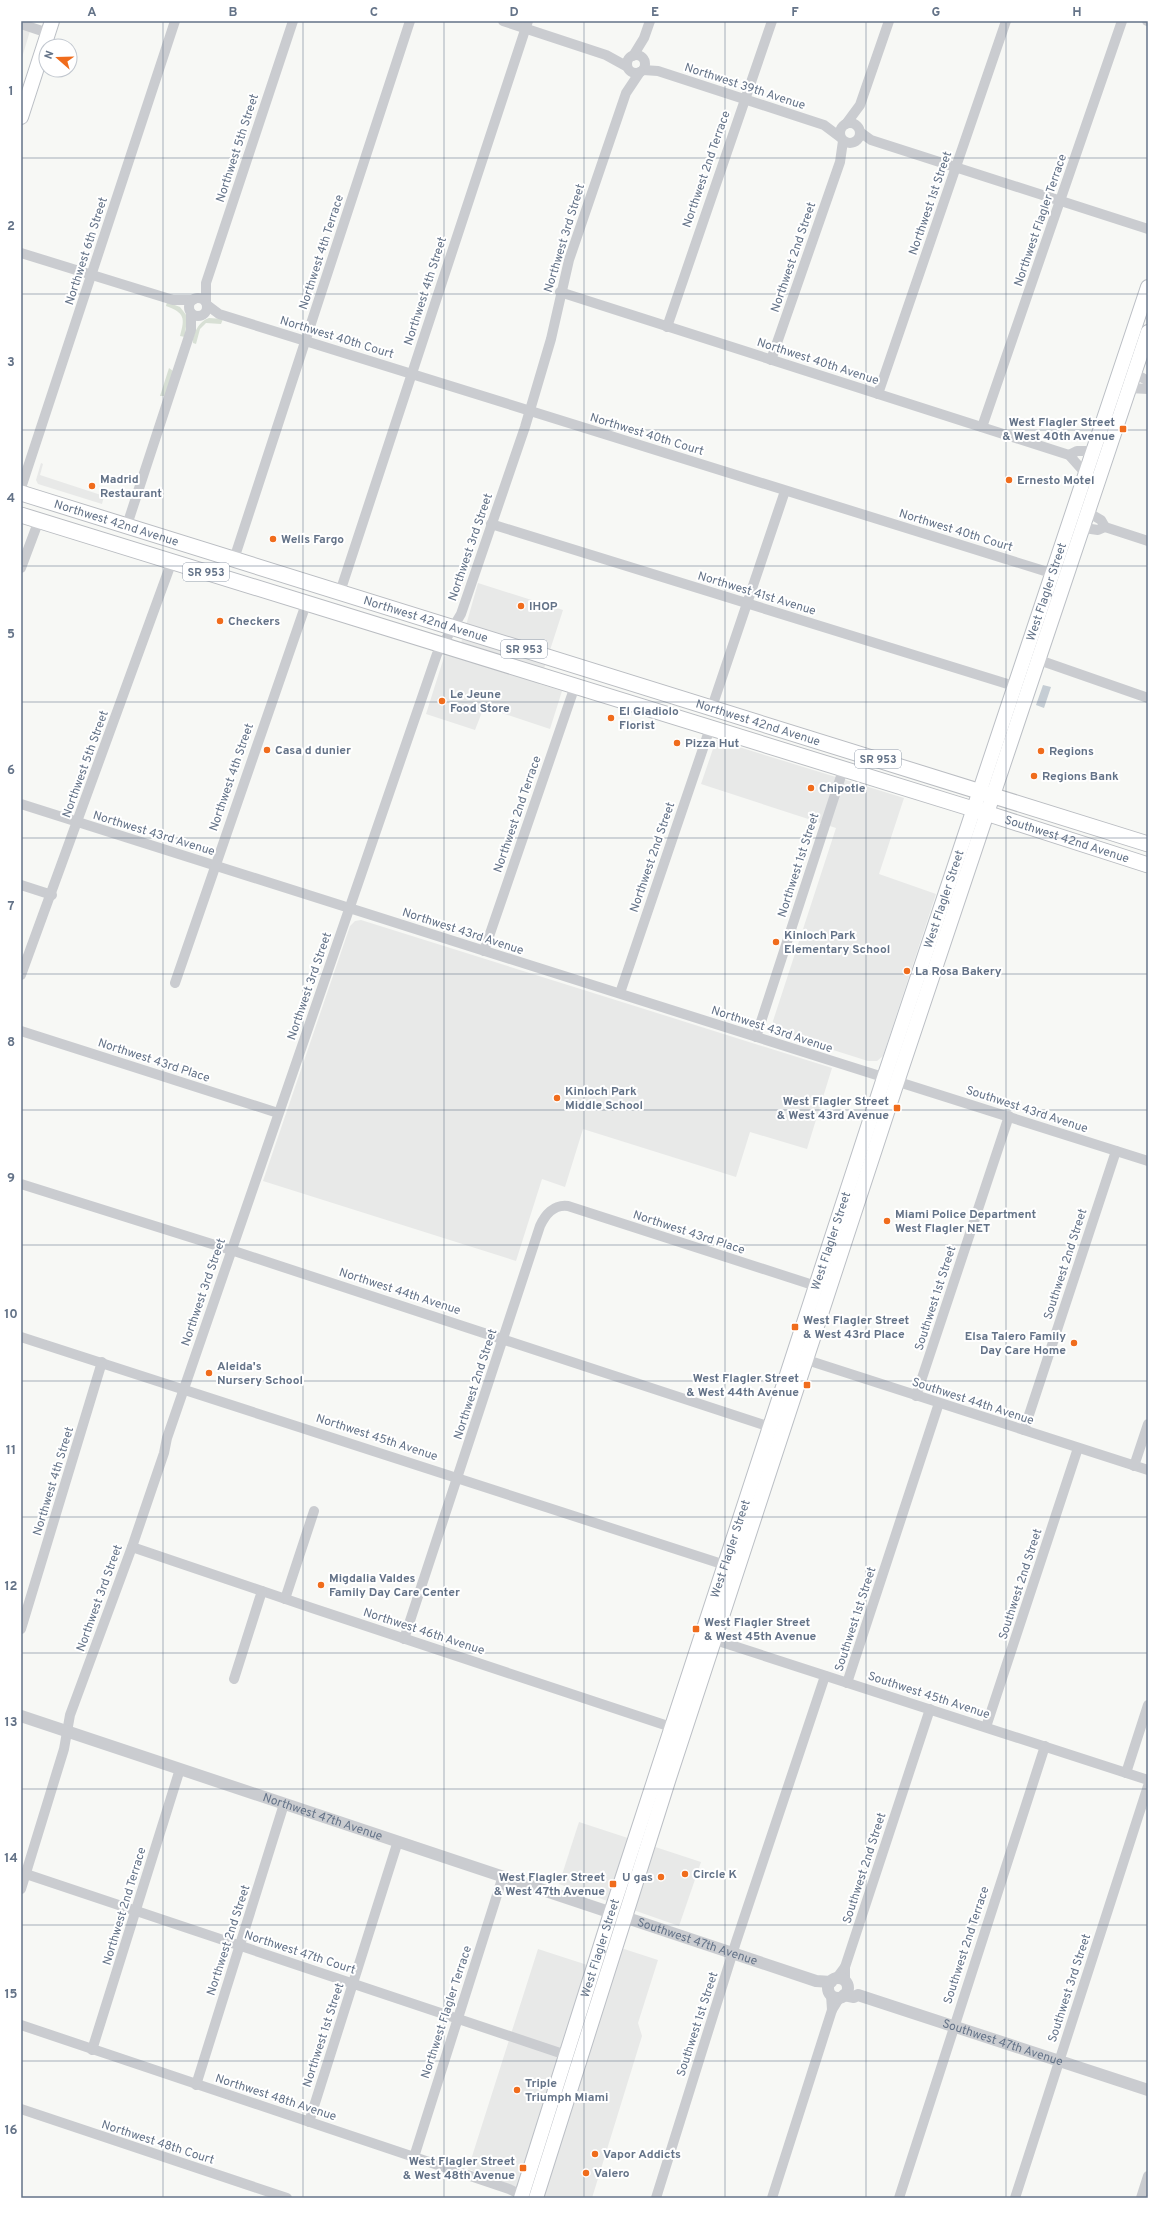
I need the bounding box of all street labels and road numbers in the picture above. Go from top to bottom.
street label: Northwest 39th Avenue [682,60,807,114]
street label: Northwest 5th Street [213,92,263,205]
street label: Northwest 2nd Terrace [679,109,734,230]
street label: Northwest 1st Street [906,149,956,257]
street label: Northwest Flagler Terrace [1011,152,1071,289]
street label: Northwest 3rd Street [541,182,589,295]
street label: Northwest 4th Terrace [296,193,348,312]
street label: Northwest 6th Street [62,195,112,307]
street label: Northwest 2nd Street [768,200,820,315]
street label: Northwest 4th Street [401,235,451,348]
street label: Northwest 40th Court [278,313,396,363]
street label: Northwest 40th Avenue [755,335,881,389]
street label: Northwest 40th Court [588,410,706,460]
street label: Northwest 3rd Street [445,491,497,603]
street label: Northwest 42nd Avenue [52,497,180,551]
street label: Northwest 40th Court [897,506,1015,556]
street label: West Flagler Street [1023,541,1071,643]
road number: SR 953 [183,563,229,581]
street label: Northwest 41st Avenue [696,568,818,620]
street label: Northwest 42nd Avenue [361,593,490,647]
road number: SR 953 [501,640,547,658]
street label: Northwest 42nd Avenue [693,697,822,750]
street label: Northwest 5th Street [59,709,113,820]
street label: Northwest 4th Street [206,721,258,833]
road number: SR 953 [855,750,901,768]
street label: Northwest 2nd Terrace [490,754,545,875]
street label: Northwest 2nd Street [627,800,679,915]
street label: Northwest 43rd Avenue [91,808,217,860]
street label: Northwest 1st Street [775,811,823,919]
street label: Southwest 42nd Avenue [1002,812,1131,867]
street label: West Flagler Street [921,848,968,951]
street label: Northwest 43rd Avenue [400,905,525,959]
street label: Northwest 3rd Street [284,930,336,1042]
street label: Northwest 43rd Avenue [709,1003,834,1057]
street label: Northwest 43rd Place [96,1035,212,1087]
street label: Southwest 43rd Avenue [964,1083,1090,1137]
street label: West Flagler Street [808,1190,855,1292]
street label: Northwest 43rd Place [631,1207,747,1259]
street label: Southwest 2nd Street [1040,1207,1091,1322]
street label: Northwest 3rd Street [178,1236,230,1348]
street label: Southwest 1st Street [911,1244,960,1353]
street label: Northwest 44th Avenue [337,1265,463,1319]
street label: Northwest 2nd Street [450,1327,501,1442]
street label: Southwest 44th Avenue [910,1375,1036,1429]
street label: Northwest 45th Avenue [314,1411,440,1465]
street label: Northwest 4th Street [30,1425,78,1538]
street label: West Flagler Street [707,1498,755,1600]
street label: Southwest 2nd Street [995,1527,1046,1642]
street label: Northwest 3rd Street [73,1543,127,1654]
street label: Southwest 1st Street [831,1565,880,1674]
street label: Northwest 46th Avenue [361,1605,486,1659]
street label: Southwest 45th Avenue [866,1669,992,1723]
street label: Northwest 47th Avenue [260,1790,384,1845]
street label: Southwest 2nd Street [839,1811,890,1926]
street label: Northwest 2nd Terrace [99,1845,151,1967]
street label: Northwest 2nd Street [203,1883,254,1998]
street label: Southwest 2nd Terrace [940,1884,994,2006]
street label: West Flagler Street [578,1897,624,2000]
street label: Southwest 47th Avenue [635,1915,759,1970]
street label: Northwest 47th Court [242,1927,358,1979]
street label: Southwest 3rd Street [1045,1932,1095,2045]
street label: Northwest Flagler Terrace [418,1944,476,2081]
street label: Southwest 1st Street [673,1970,722,2079]
street label: Northwest 1st Street [300,1981,348,2089]
street label: Southwest 47th Avenue [940,2016,1065,2071]
street label: Northwest 48th Avenue [213,2071,338,2125]
street label: Northwest 48th Court [99,2117,216,2169]

